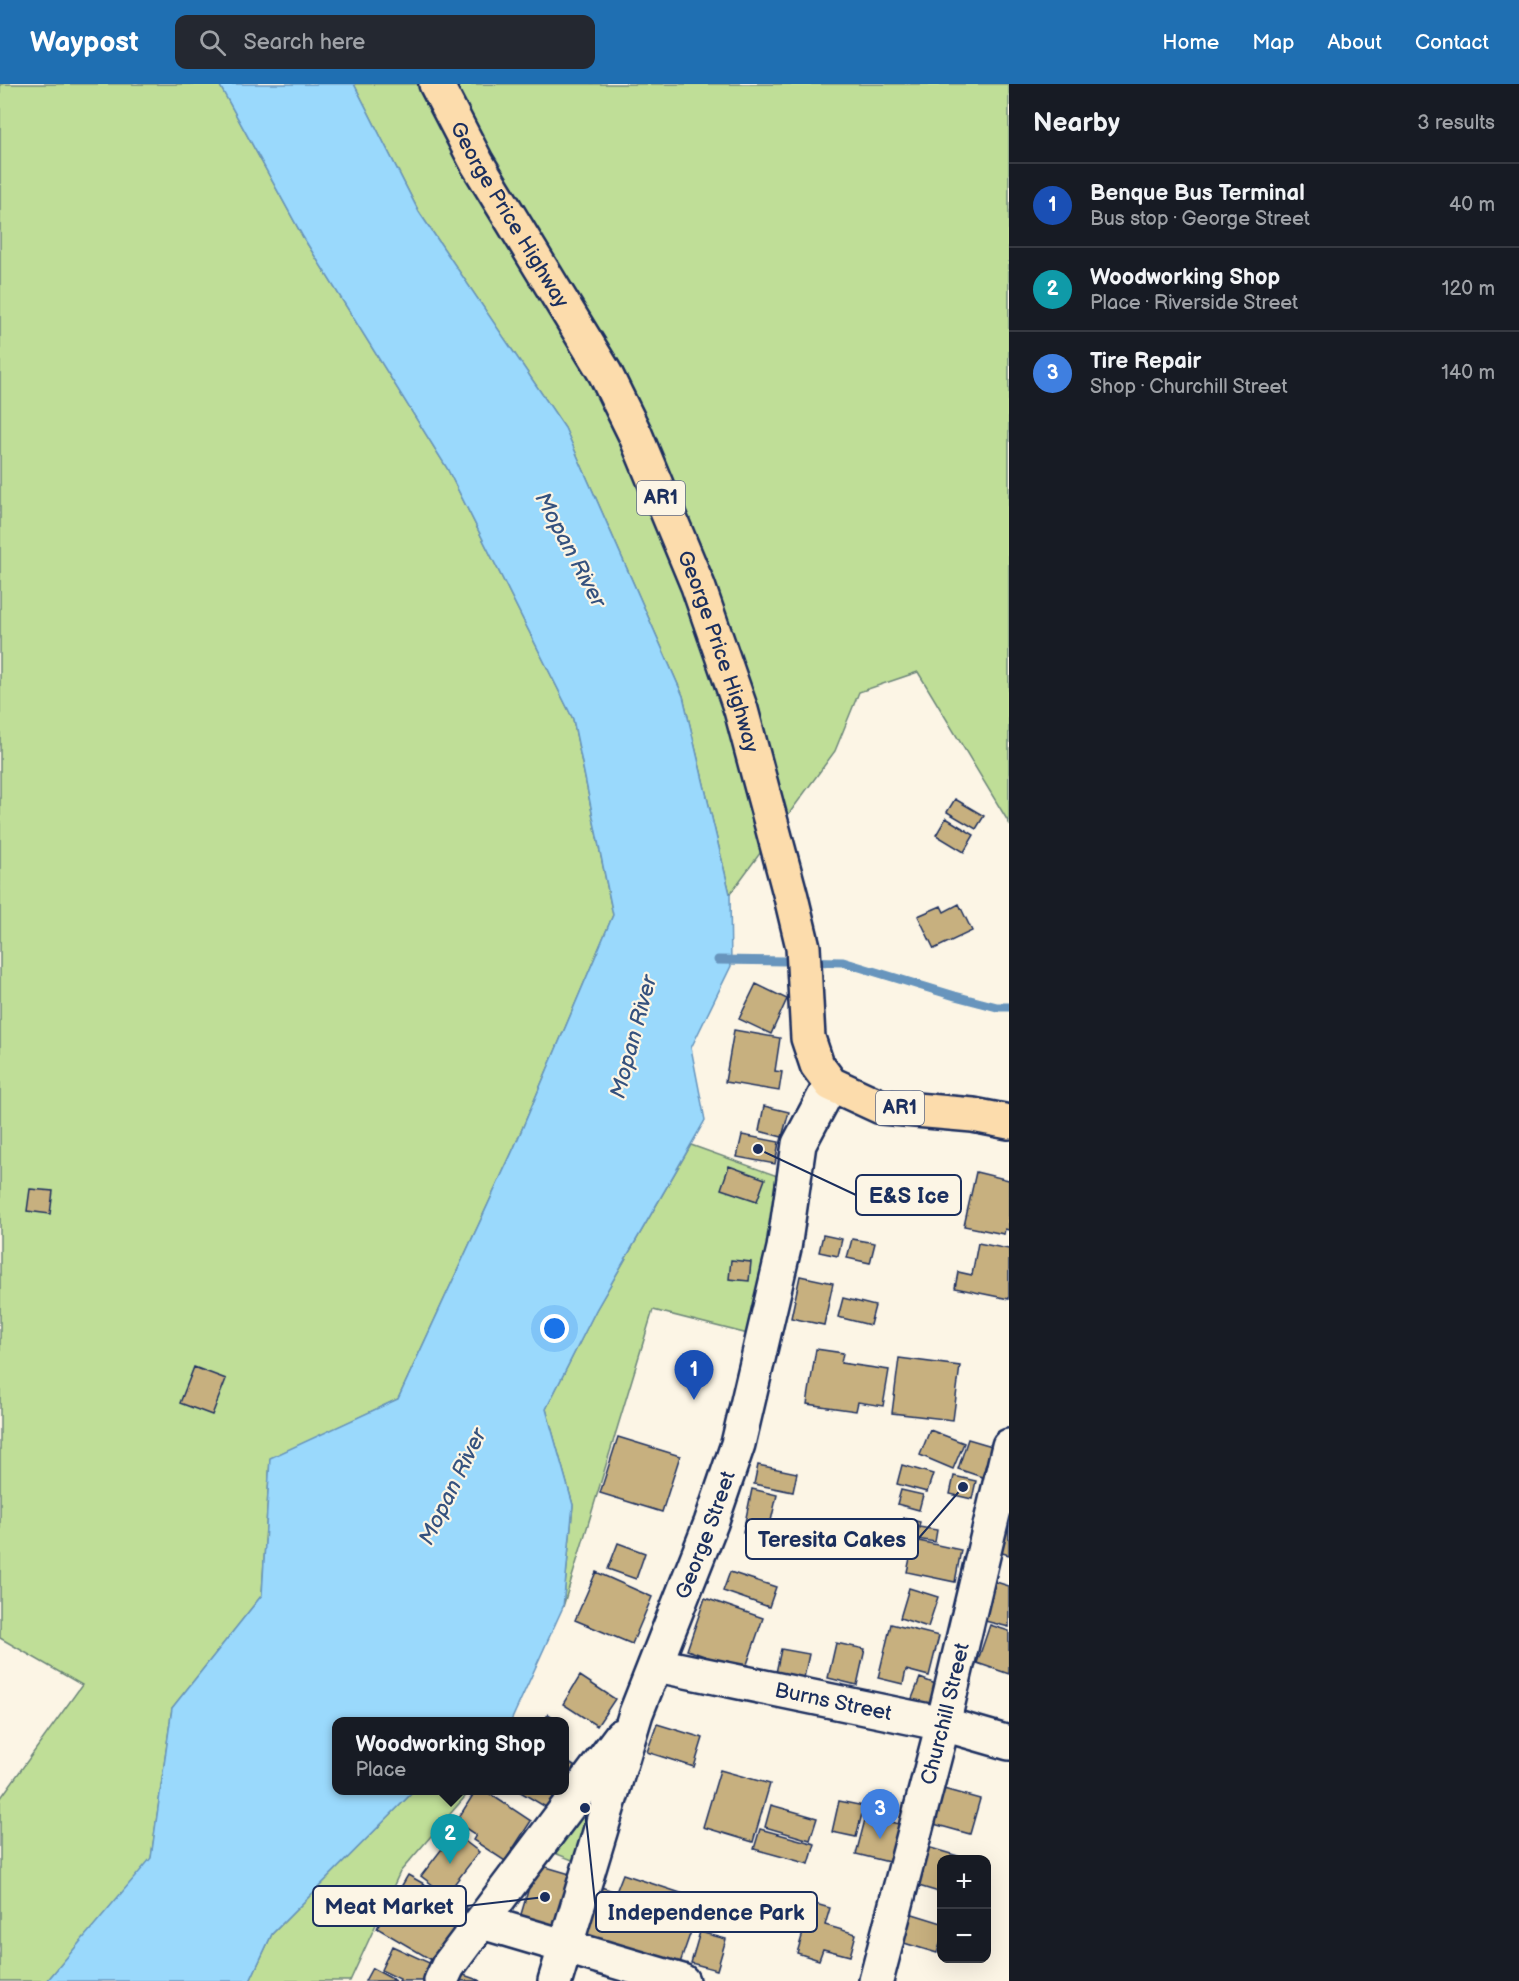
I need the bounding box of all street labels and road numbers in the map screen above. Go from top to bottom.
street label: George Price Highway [445,117,575,312]
road number: AR1 [637,481,685,515]
street label: George Price Highway [672,547,764,755]
road number: AR1 [876,1091,924,1125]
street label: George Street [670,1467,741,1603]
street label: Churchill Street [915,1640,974,1787]
street label: Burns Street [773,1677,895,1726]

